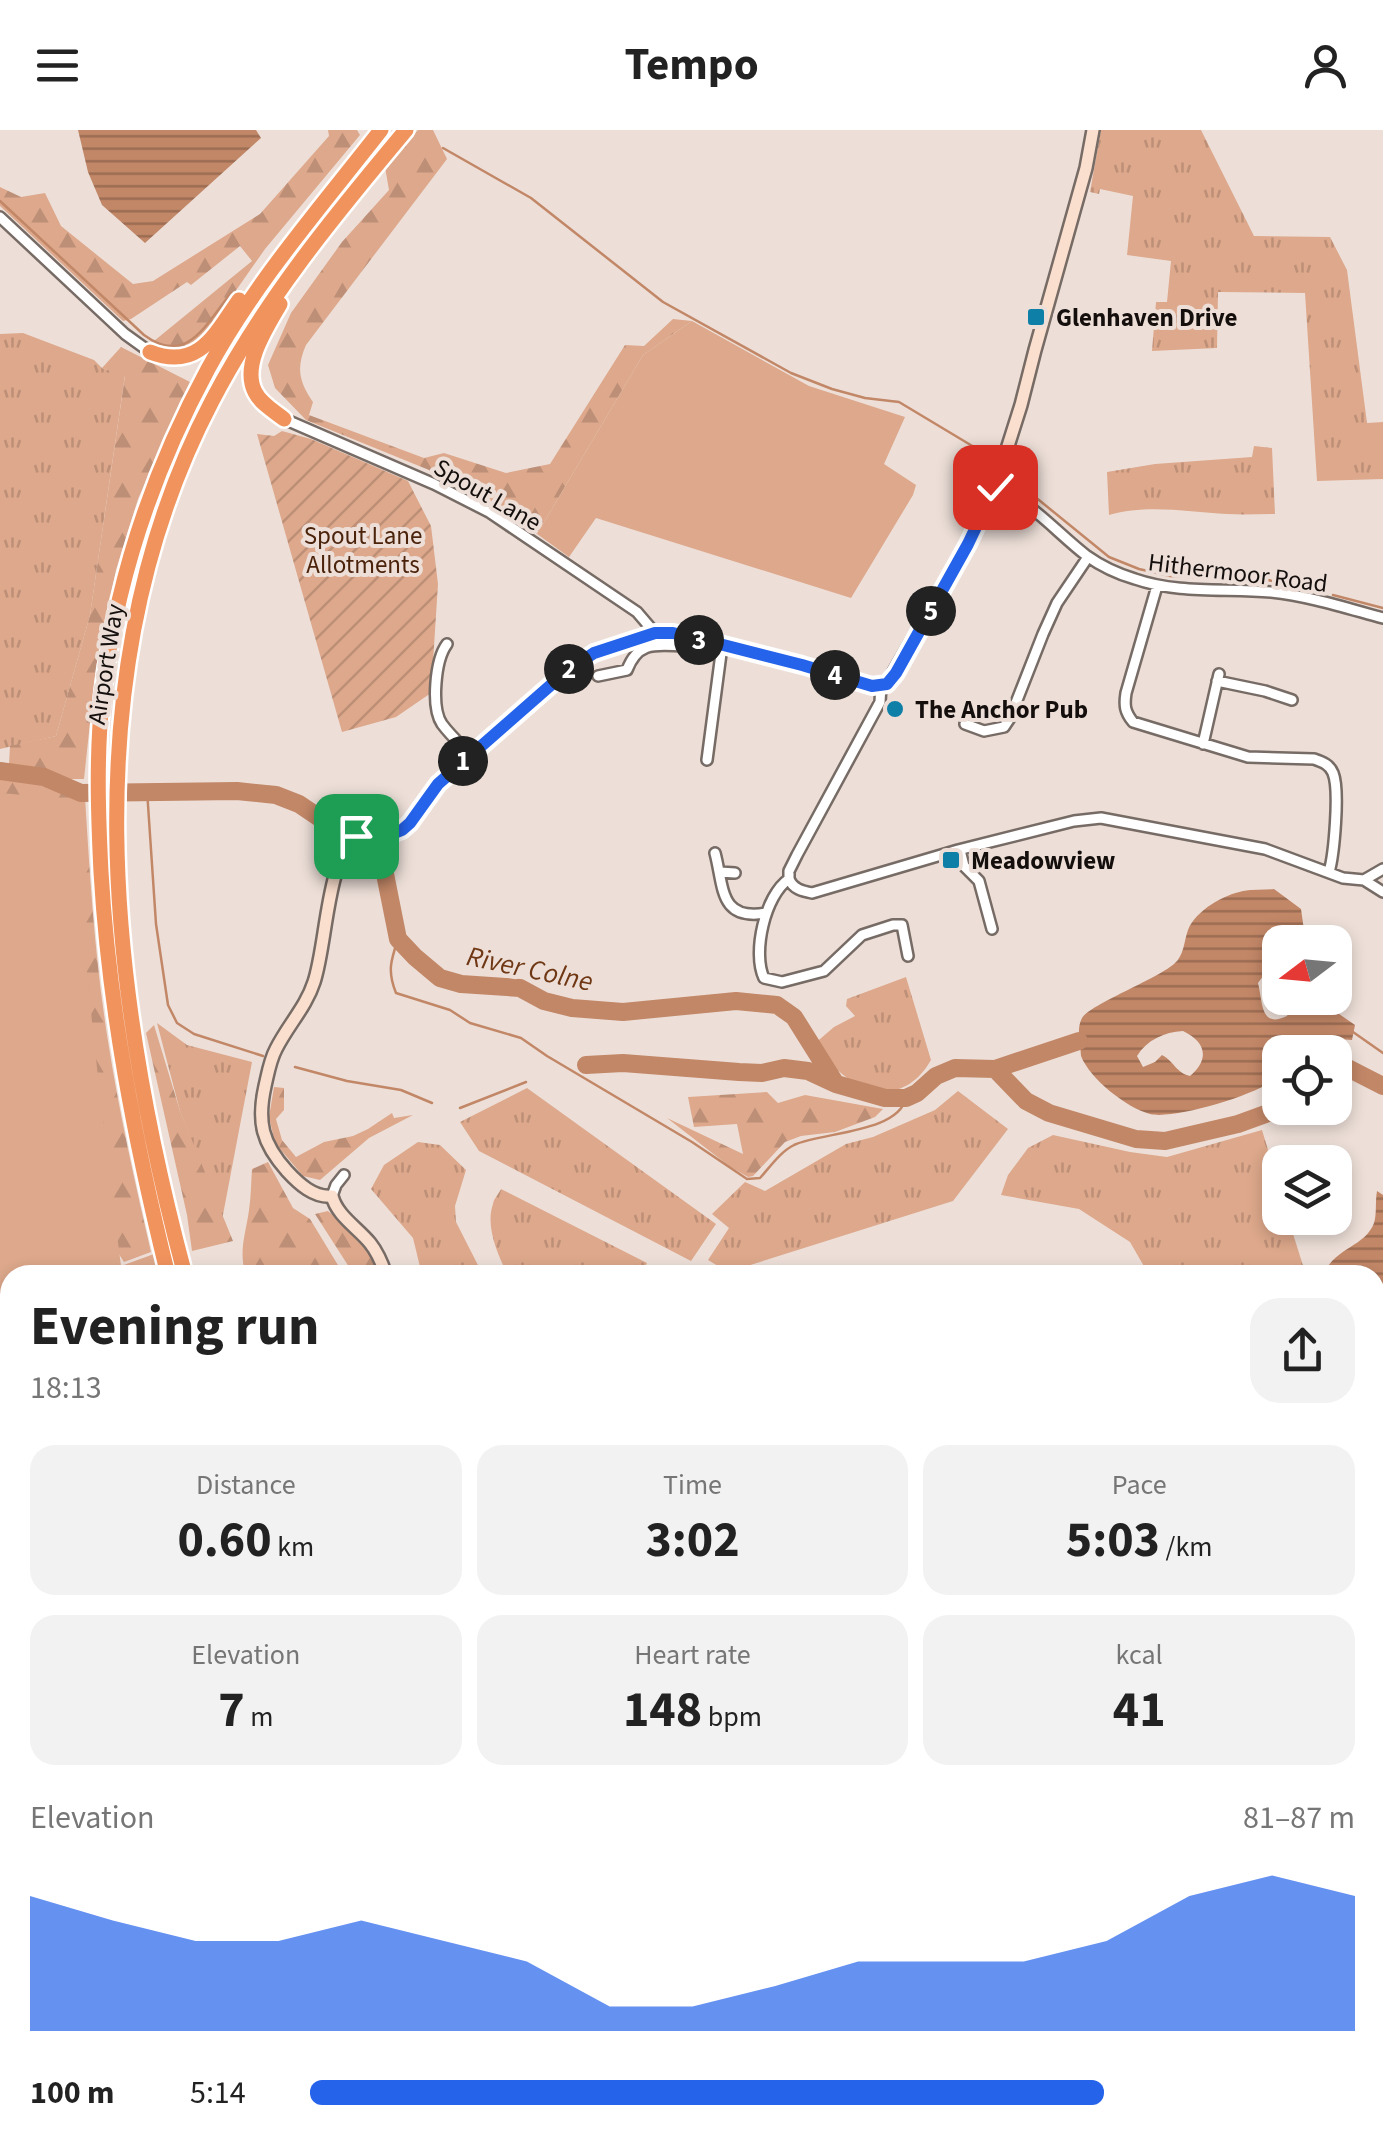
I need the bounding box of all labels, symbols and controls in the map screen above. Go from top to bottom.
text: Tempo [624,33,759,97]
icon: menu [30,38,85,93]
icon: person [1298,38,1353,93]
place label: Glenhaven Drive [1056,300,1238,336]
marker: Glenhaven Drive [1025,306,1047,328]
pin [953,445,1038,530]
street label: Spout Lane [427,450,548,540]
icon: check [968,460,1023,515]
park label: Spout Lane Allotments [304,518,422,583]
street label: Hithermoor Road [1146,544,1330,602]
pin: 5 [906,586,956,636]
text: 5 [924,591,938,631]
street label: Airport Way [79,601,133,727]
pin: 3 [674,615,724,665]
text: 3 [692,620,706,660]
pin: 2 [544,644,594,694]
text: 2 [562,649,576,689]
pin: 4 [810,650,860,700]
text: 4 [828,655,842,695]
place label: The Anchor Pub [915,692,1088,728]
marker: The Anchor Pub [884,698,906,720]
pin: 1 [438,736,488,786]
text: 1 [456,741,470,781]
pin [314,794,399,879]
icon: arrive [329,809,384,864]
place label: Meadowview [971,843,1115,879]
marker: Meadowview [940,849,962,871]
north arrow [1262,925,1352,1015]
map controls [1262,925,1352,1235]
water label: River Colne [463,936,597,1002]
button: locate [1262,1035,1352,1125]
button: layers [1262,1145,1352,1235]
text: Evening run [30,1288,319,1366]
button: share [1250,1298,1355,1403]
text: 18:13 [30,1365,102,1411]
text: Distance [196,1465,296,1505]
text: Time [663,1465,722,1505]
text: Pace [1112,1465,1167,1505]
text: 0.60 [177,1505,272,1576]
text: 3:02 [645,1505,740,1576]
text: 5:03 [1066,1505,1160,1576]
text: km [272,1527,314,1567]
text: /km [1160,1527,1213,1567]
text: Elevation [191,1635,300,1675]
text: Heart rate [634,1635,751,1675]
text: kcal [1116,1635,1163,1675]
text: 7 [218,1675,245,1746]
text: 148 [623,1675,702,1746]
text: 41 [1113,1675,1166,1746]
text: m [245,1697,273,1737]
text: bpm [702,1697,762,1737]
text: Elevation [30,1795,155,1841]
text: 81–87 m [1243,1795,1355,1841]
text: 100 m [30,2070,115,2116]
text: 5:14 [190,2070,246,2116]

